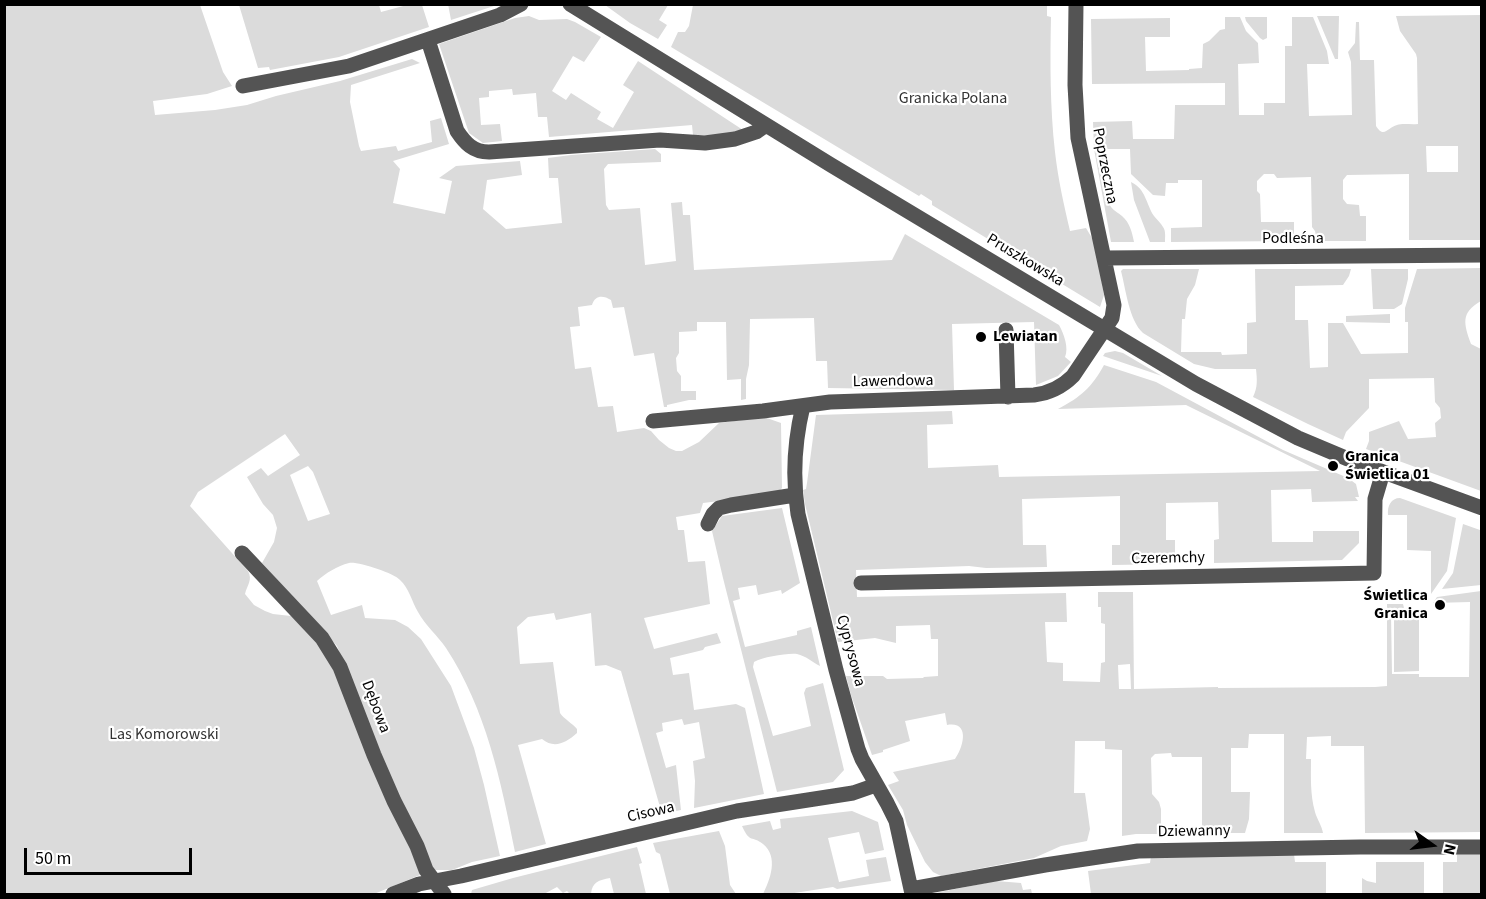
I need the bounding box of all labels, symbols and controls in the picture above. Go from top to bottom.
park label: Granicka Polana [899,89,1007,109]
street label: Poprzeczna [1087,126,1121,206]
street label: Podleśna [1262,229,1324,249]
street label: Pruszkowska [983,230,1067,292]
place label: Lewiatan [993,327,1058,347]
marker: Lewiatan [974,330,988,344]
street label: Lawendowa [852,372,934,392]
place label: Granica Świetlica 01 [1345,447,1430,485]
marker: Granica Świetlica 01 [1326,459,1340,473]
street label: Czeremchy [1131,549,1205,569]
place label: Świetlica Granica [1363,586,1428,624]
marker: Świetlica Granica [1433,598,1447,612]
street label: Cyprysowa [831,613,869,689]
street label: Dębowa [356,678,394,736]
park label: Las Komorowski [109,725,219,745]
street label: Cisowa [626,798,676,828]
north arrow [1402,815,1462,875]
street label: Dziewanny [1157,822,1231,842]
scale bar [27,836,195,874]
text: N [1438,842,1461,857]
text: 50 m [35,846,71,871]

